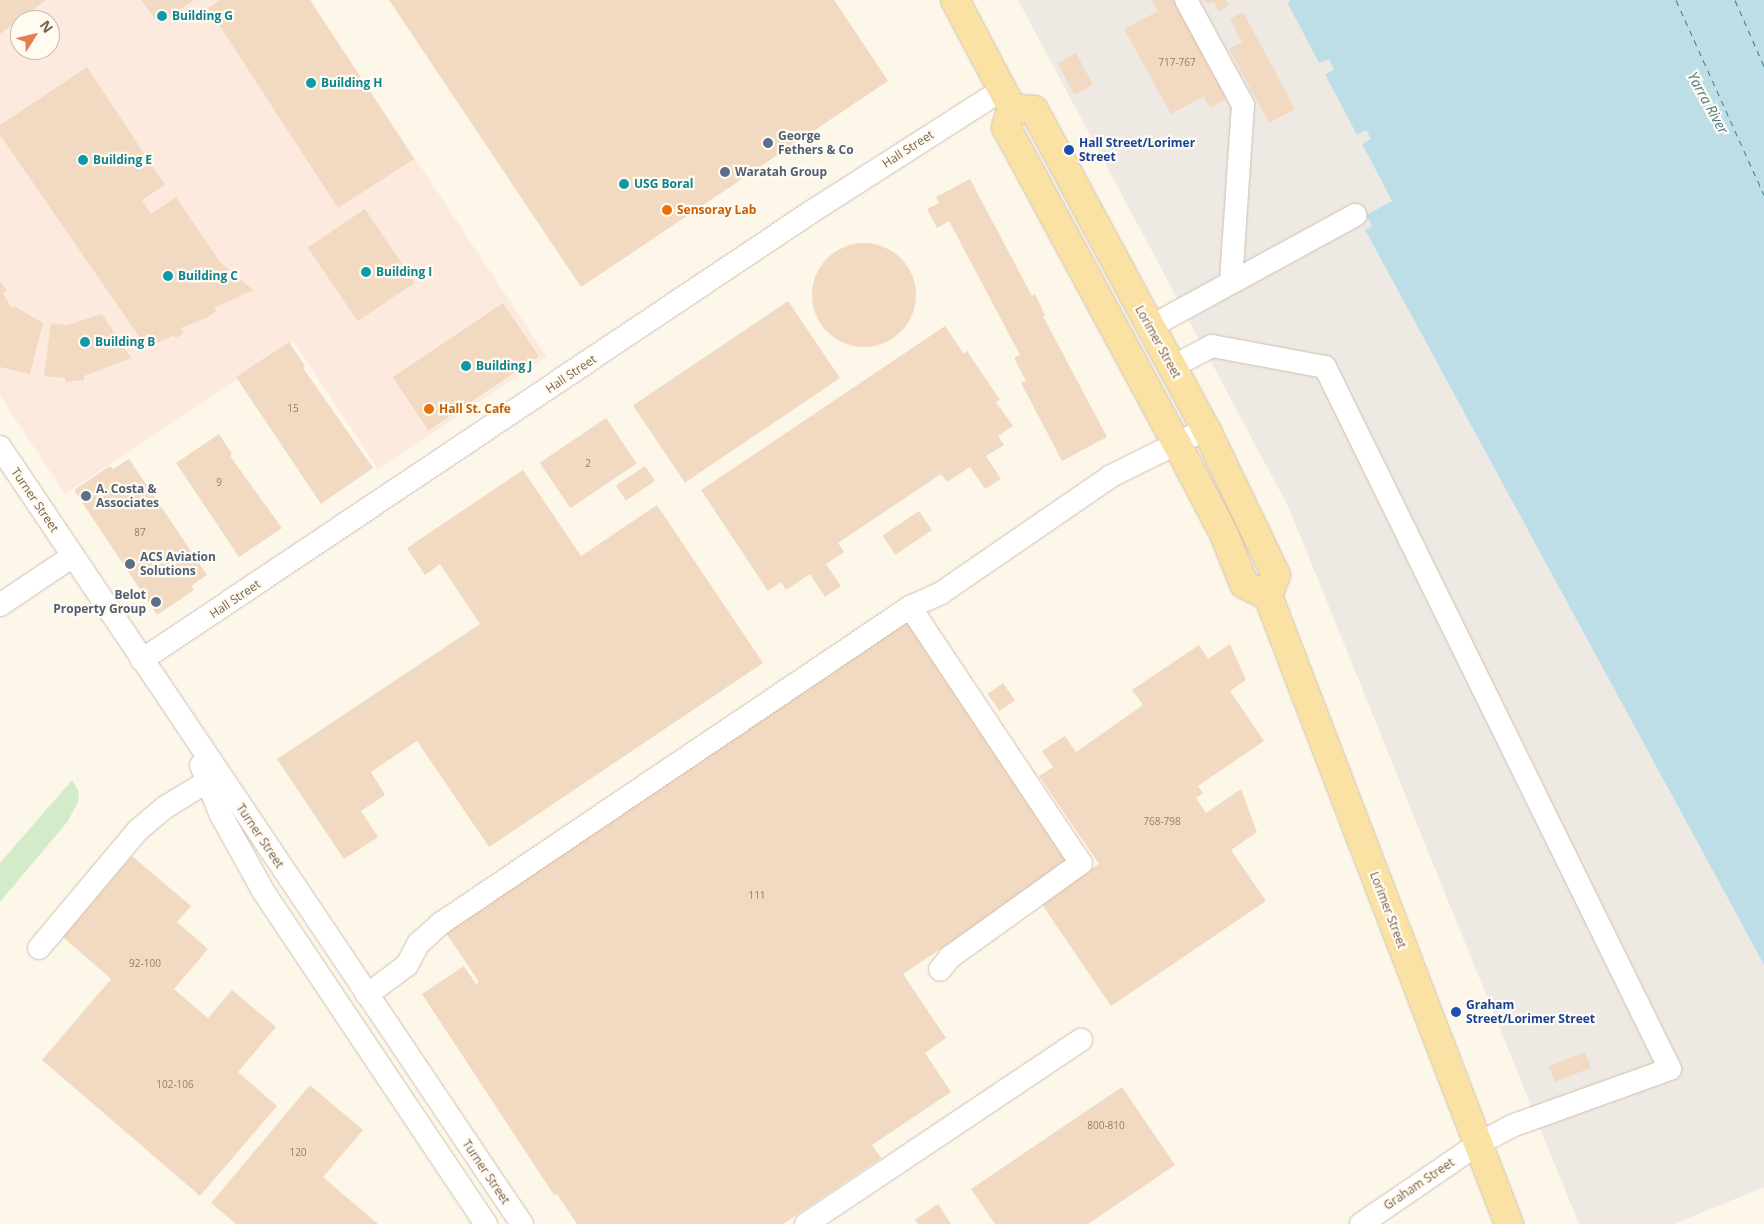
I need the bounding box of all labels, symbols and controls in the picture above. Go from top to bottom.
place label: Building G [172,9,233,23]
north arrow [10,10,60,60]
marker: Building G [156,10,168,22]
text: N [36,16,58,37]
house number: 717-767 [1158,57,1196,69]
water label: Yarra River [1684,69,1732,137]
place label: Building H [321,76,382,90]
marker: Building H [305,77,317,89]
street label: Hall Street [880,127,936,171]
place label: George Fethers & Co [778,129,854,157]
place label: Hall Street/Lorimer Street [1079,136,1195,164]
marker: George Fethers & Co [762,137,774,149]
marker: Hall Street/Lorimer Street [1063,144,1075,156]
place label: Building E [93,153,152,167]
marker: Building E [77,154,89,166]
place label: Waratah Group [735,165,827,179]
marker: Waratah Group [719,166,731,178]
place label: USG Boral [634,177,693,191]
marker: USG Boral [618,178,630,190]
place label: Sensoray Lab [677,203,756,217]
marker: Sensoray Lab [661,204,673,216]
place label: Building I [376,265,432,279]
marker: Building I [360,266,372,278]
place label: Building C [178,269,238,283]
marker: Building C [162,270,174,282]
street label: Lorimer Street [1132,303,1184,381]
place label: Building B [95,335,155,349]
marker: Building B [79,336,91,348]
street label: Hall Street [543,352,599,396]
place label: Building J [476,359,532,373]
marker: Building J [460,360,472,372]
place label: Hall St. Cafe [439,402,511,416]
house number: 15 [287,403,299,415]
marker: Hall St. Cafe [423,403,435,415]
house number: 2 [585,458,591,470]
street label: Turner Street [8,465,62,535]
house number: 9 [216,477,222,489]
place label: A. Costa & Associates [96,482,159,510]
marker: A. Costa & Associates [80,490,92,502]
house number: 87 [134,527,146,539]
place label: ACS Aviation Solutions [140,550,216,578]
marker: ACS Aviation Solutions [124,558,136,570]
street label: Hall Street [207,577,263,621]
place label: Belot Property Group [53,588,146,616]
marker: Belot Property Group [150,596,162,608]
street label: Turner Street [233,801,287,871]
house number: 768-798 [1143,816,1181,828]
street label: Lorimer Street [1367,870,1409,950]
house number: 111 [748,890,766,902]
house number: 92-100 [129,958,161,970]
place label: Graham Street/Lorimer Street [1466,998,1595,1026]
marker: Graham Street/Lorimer Street [1450,1006,1462,1018]
house number: 102-106 [156,1079,194,1091]
house number: 800-810 [1087,1120,1125,1132]
street label: Turner Street [459,1137,513,1207]
house number: 120 [289,1147,307,1159]
street label: Graham Street [1381,1155,1457,1213]

